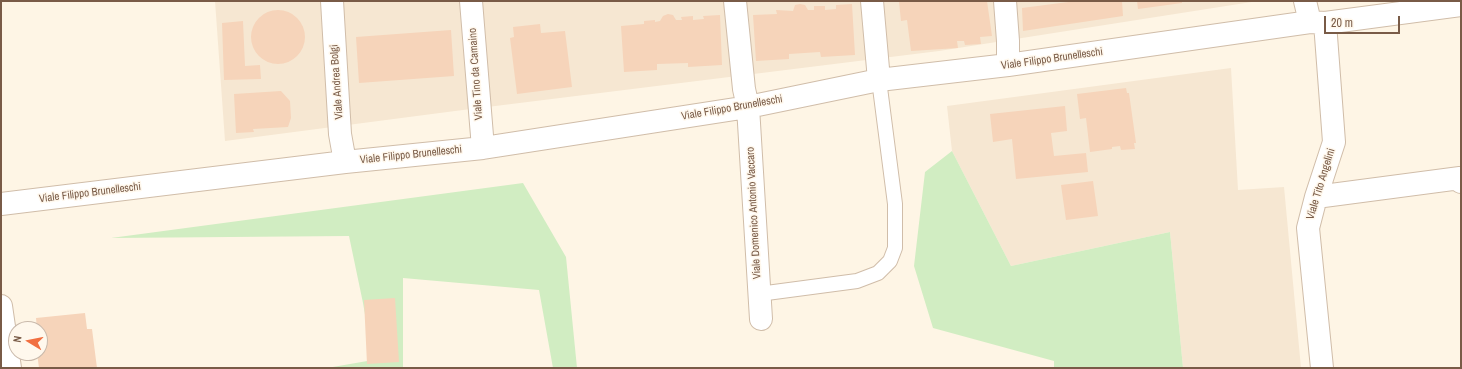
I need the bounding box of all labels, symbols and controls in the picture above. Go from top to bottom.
scale bar [1326,8,1402,34]
text: 20 m [1331,15,1353,31]
street label: Viale Tino da Camaino [466,27,486,121]
street label: Viale Andrea Bolgi [328,44,346,120]
street label: Viale Filippo Brunelleschi [1000,45,1104,73]
street label: Viale Filippo Brunelleschi [680,93,784,123]
street label: Viale Filippo Brunelleschi [359,143,463,167]
street label: Viale Domenico Antonio Vaccaro [744,146,764,280]
street label: Viale Tito Angelini [1304,147,1338,221]
street label: Viale Filippo Brunelleschi [38,180,142,206]
north arrow [8,321,48,361]
text: N [10,335,25,344]

